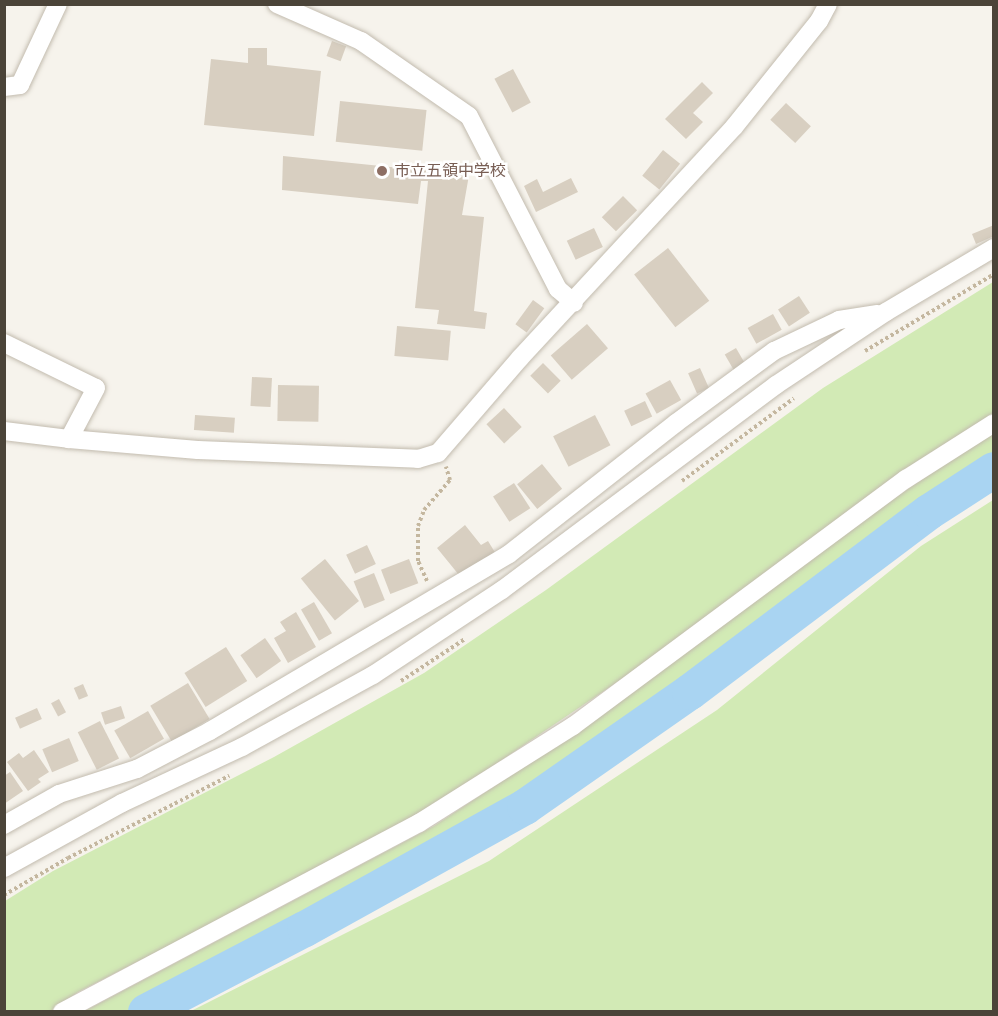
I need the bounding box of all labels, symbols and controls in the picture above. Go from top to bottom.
place label: 市立五領中学校 [394,161,506,181]
marker: 市立五領中学校 [375,164,389,178]

